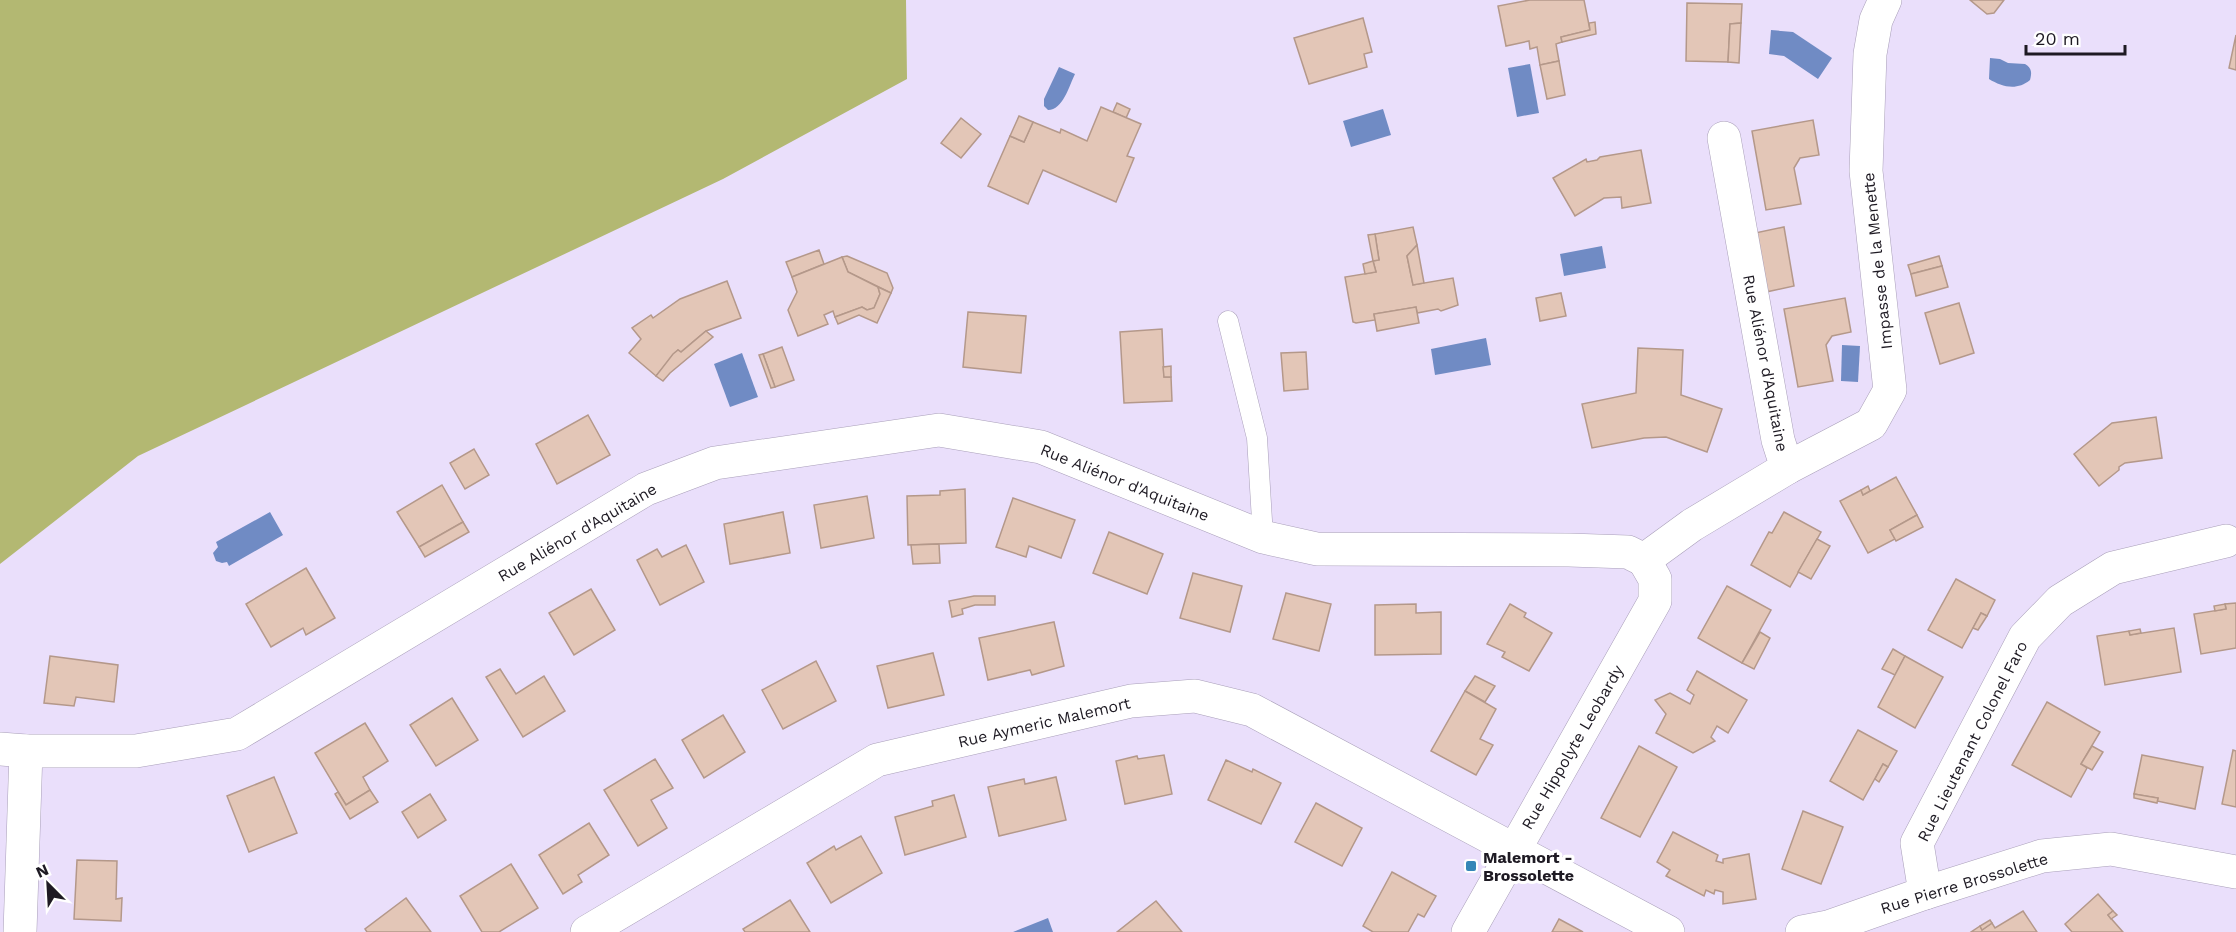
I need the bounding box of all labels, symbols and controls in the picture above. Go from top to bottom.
scale bar [2026,18,2125,56]
text: 20 m [2035,28,2080,49]
street label: Impasse de la Menette [1859,172,1896,350]
street label: Rue Aliénor d'Aquitaine [1739,273,1792,453]
street label: Rue Aliénor d'Aquitaine [1038,440,1212,525]
street label: Rue Aliénor d'Aquitaine [494,479,660,586]
street label: Rue Lieutenant Colonel Faro [1913,638,2031,845]
street label: Rue Hippolyte Leobardy [1518,661,1628,833]
street label: Rue Aymeric Malemort [956,693,1133,752]
place label: Malemort - Brossolette [1483,848,1574,885]
street label: Rue Pierre Brossolette [1878,849,2050,918]
north arrow [18,854,78,914]
marker: Malemort - Brossolette [1464,859,1478,873]
text: N [33,860,51,882]

